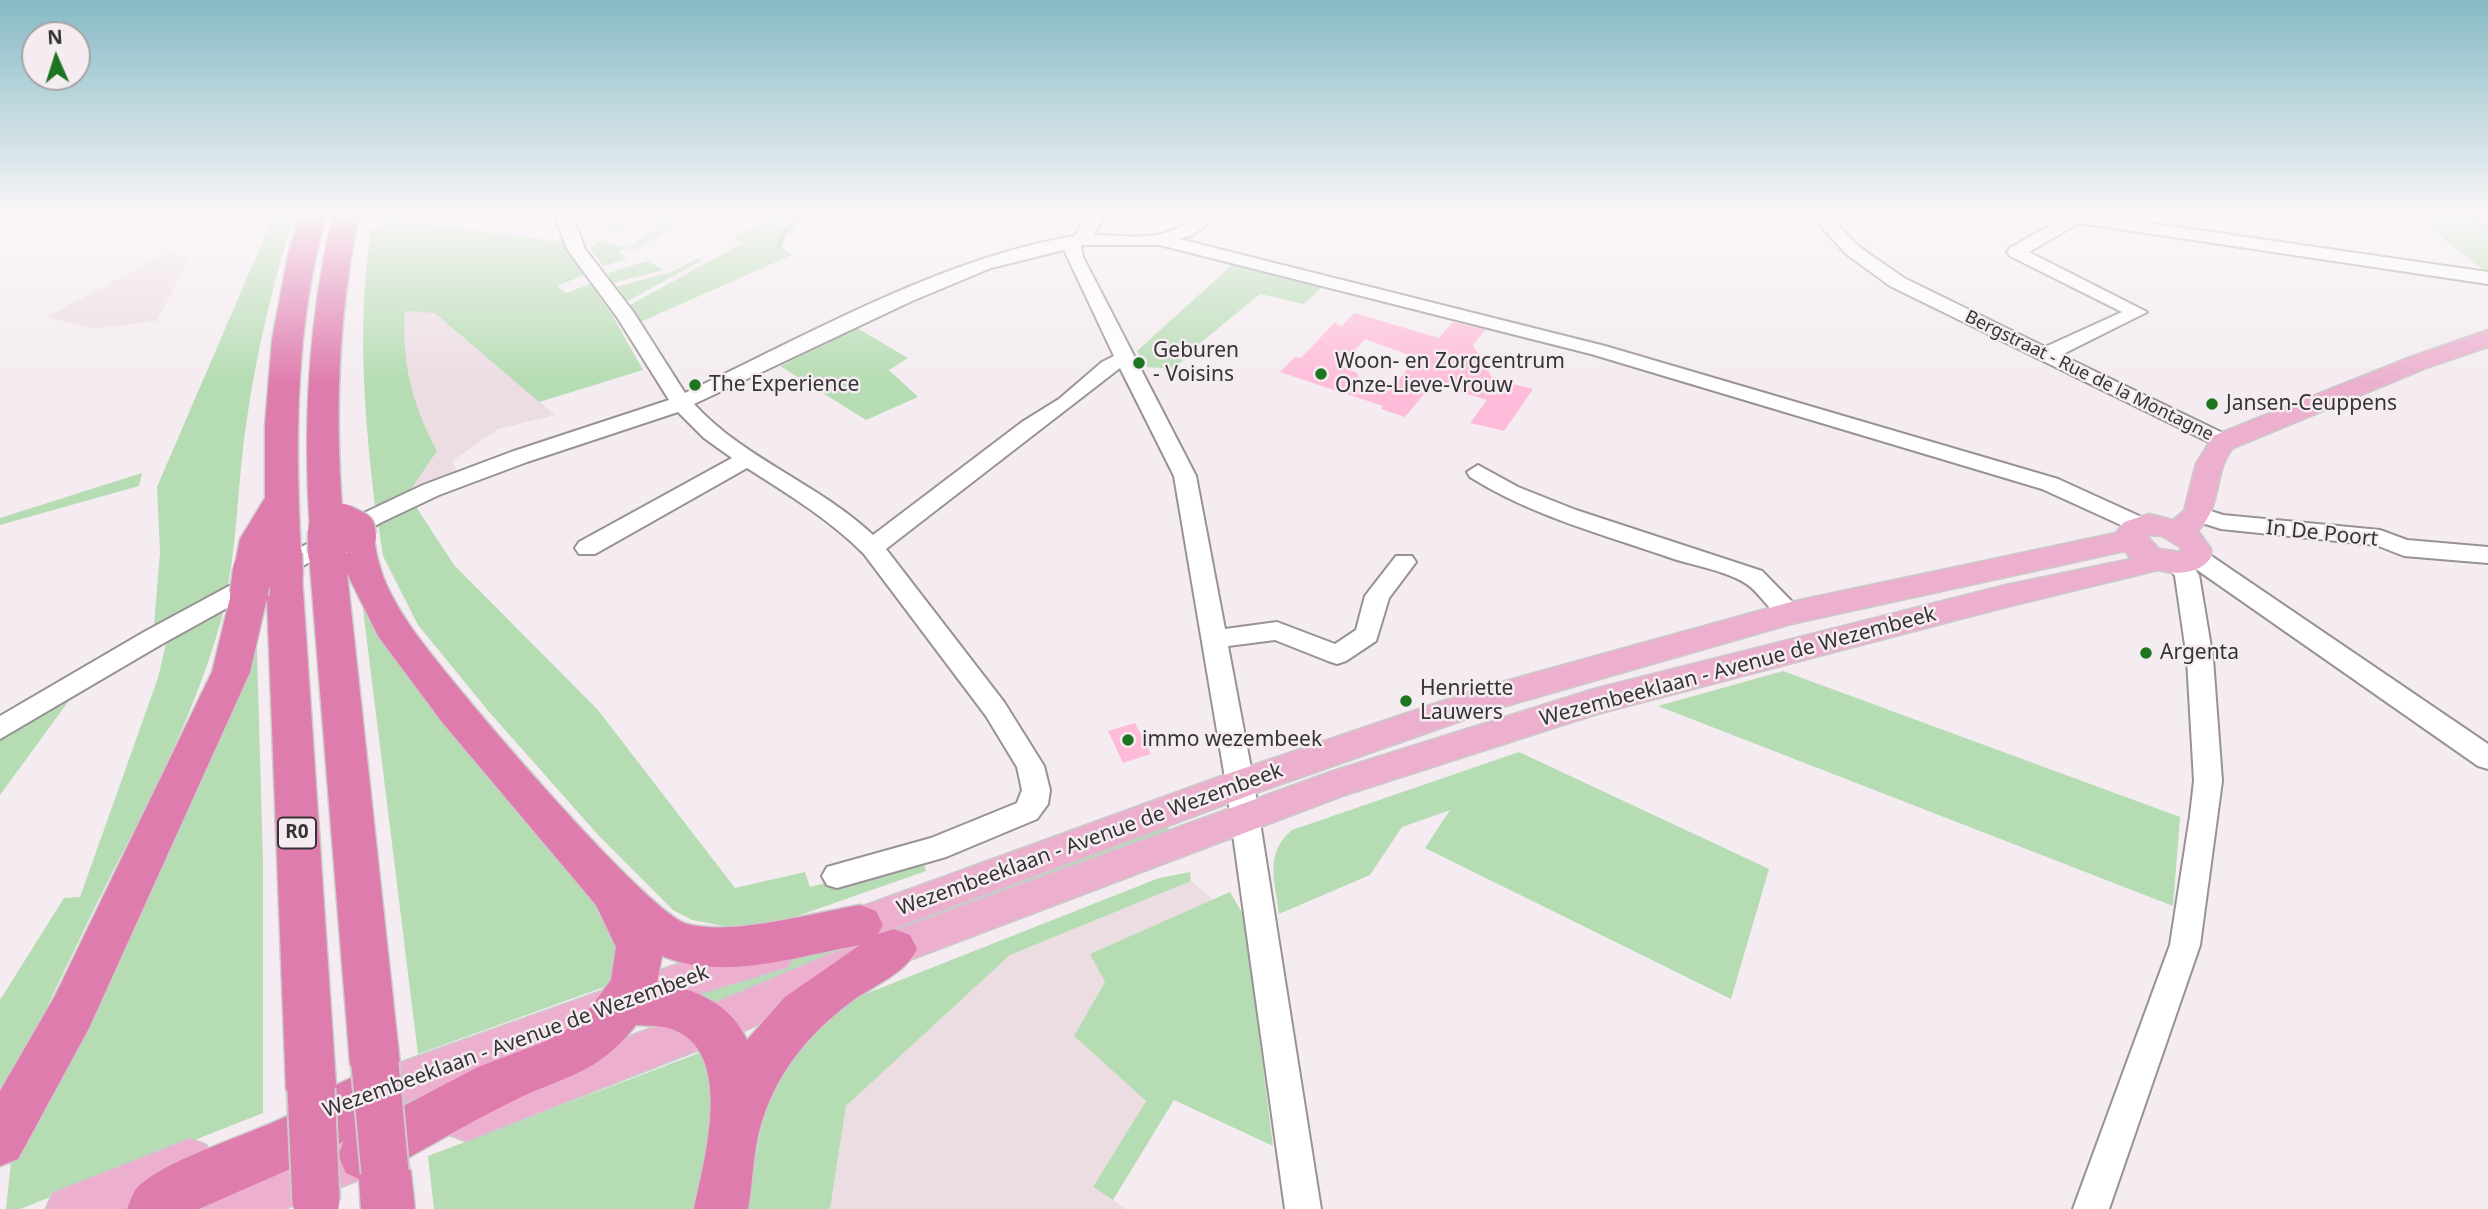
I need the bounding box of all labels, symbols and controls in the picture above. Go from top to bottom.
north arrow [21,21,91,91]
text: N [47,24,63,50]
street label: Bergstraat - Rue de la Montagne [1961,306,2217,446]
place label: Geburen - Voisins [1153,338,1239,388]
place label: Woon- en Zorgcentrum Onze-Lieve-Vrouw [1335,349,1565,399]
marker: Geburen - Voisins [1131,355,1147,371]
marker: Woon- en Zorgcentrum Onze-Lieve-Vrouw [1313,366,1329,382]
place label: The Experience [709,372,859,398]
marker: The Experience [687,377,703,393]
place label: Jansen-Ceuppens [2226,391,2397,417]
marker: Jansen-Ceuppens [2204,396,2220,412]
street label: In De Poort [2265,516,2379,552]
street label: Wezembeeklaan - Avenue de Wezembeek [1537,602,1939,732]
place label: Argenta [2160,640,2239,666]
marker: Argenta [2138,645,2154,661]
place label: Henriette Lauwers [1420,676,1513,726]
marker: Henriette Lauwers [1398,693,1414,709]
place label: immo wezembeek [1142,727,1322,753]
marker: immo wezembeek [1120,732,1136,748]
street label: Wezembeeklaan - Avenue de Wezembeek [894,758,1286,922]
road number: R0 [278,818,316,848]
street label: Wezembeeklaan - Avenue de Wezembeek [320,960,712,1124]

